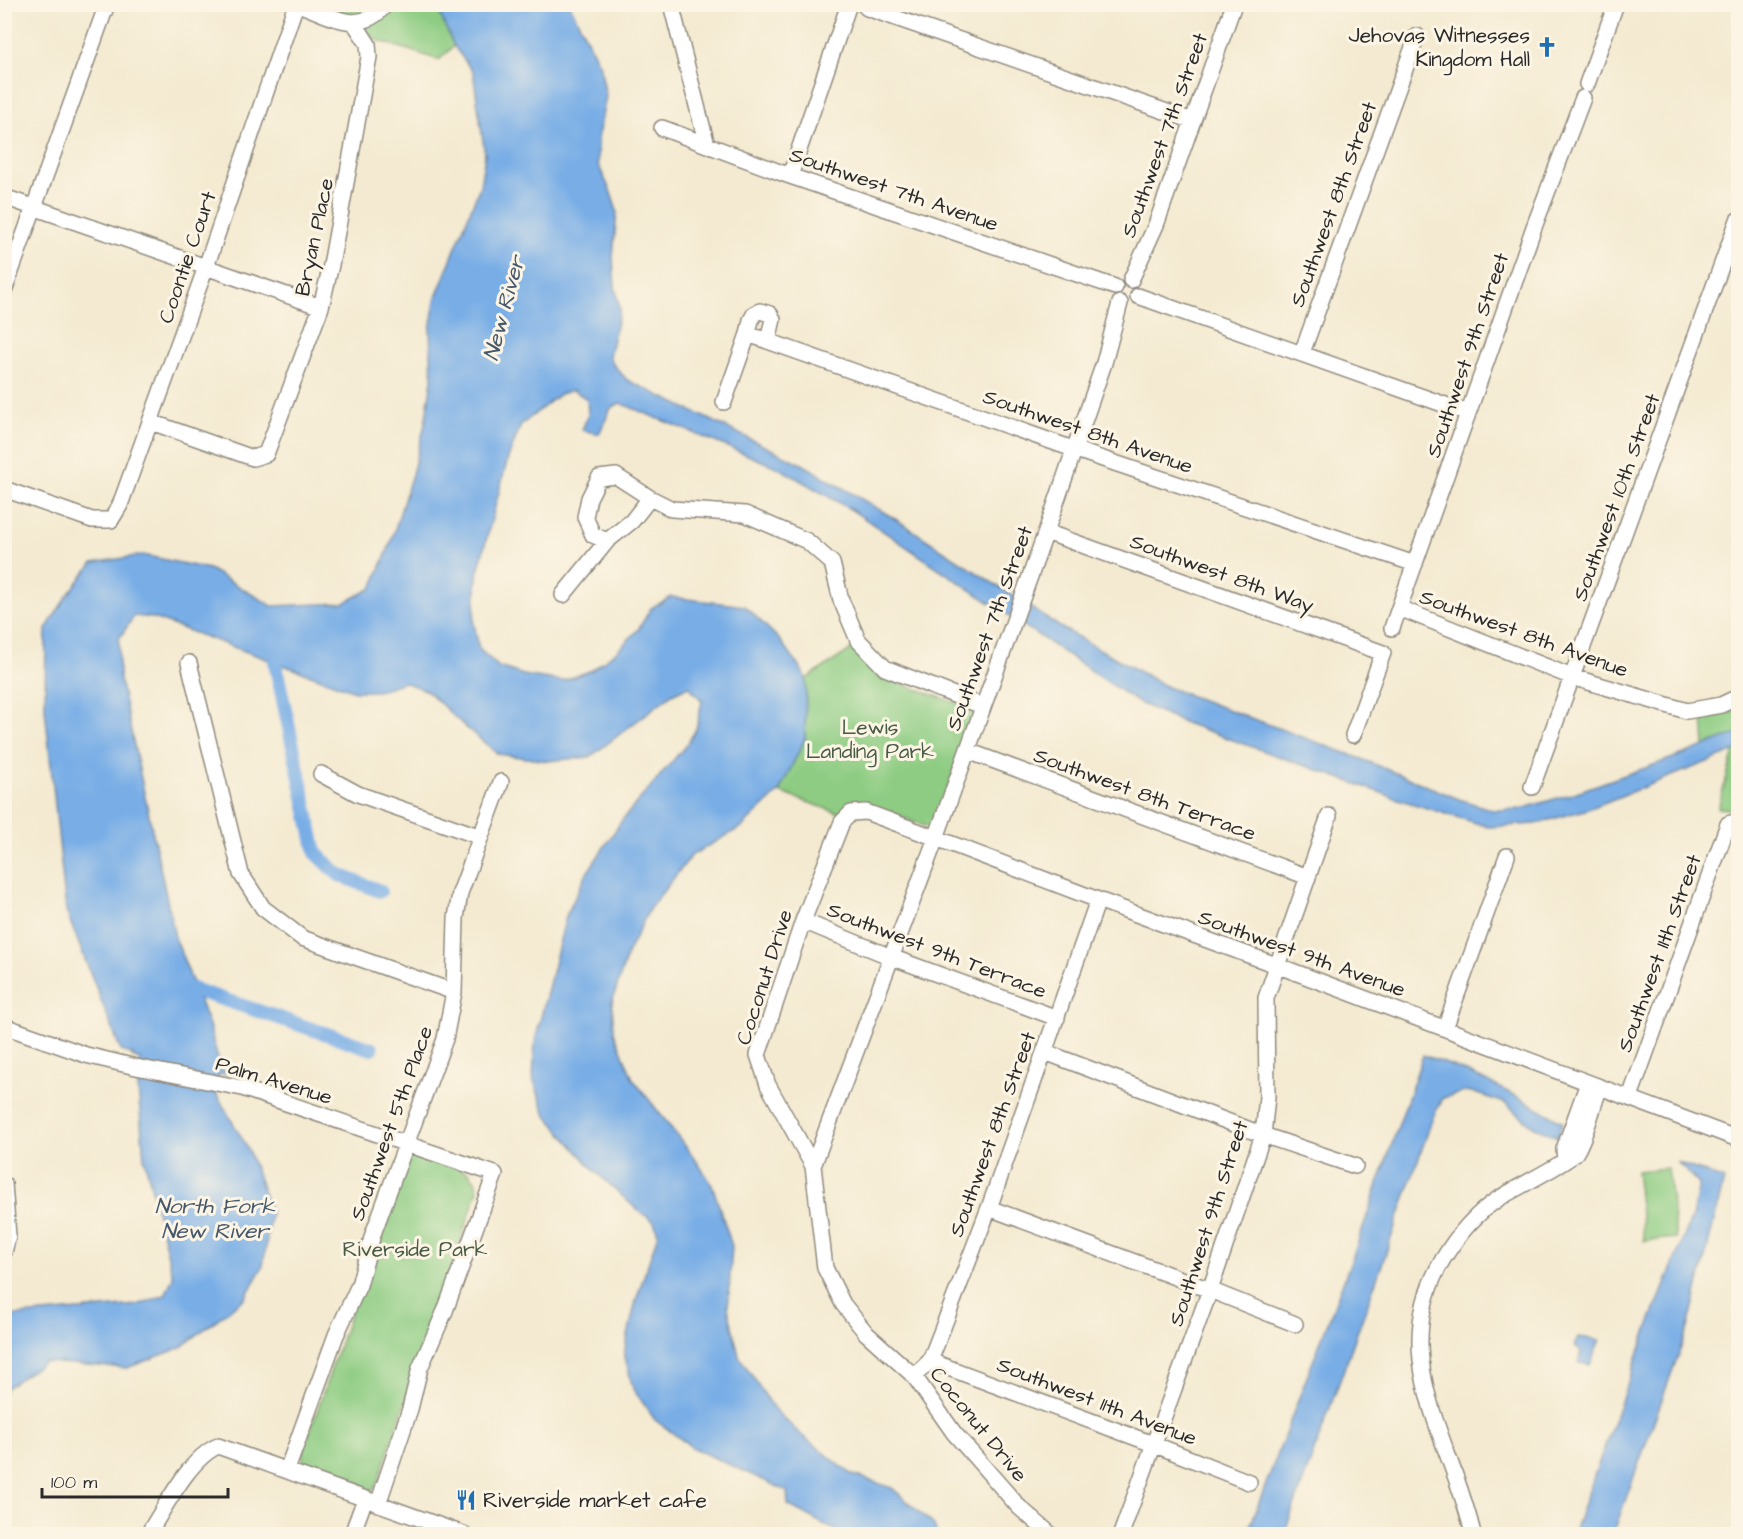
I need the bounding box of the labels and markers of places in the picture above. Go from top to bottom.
place label: Jehovas Witnesses Kingdom Hall [1349,21,1530,76]
church icon: Jehovas Witnesses Kingdom Hall [1535,35,1559,59]
place label: Riverside market cafe [483,1486,707,1515]
restaurant icon: Riverside market cafe [454,1488,478,1512]

